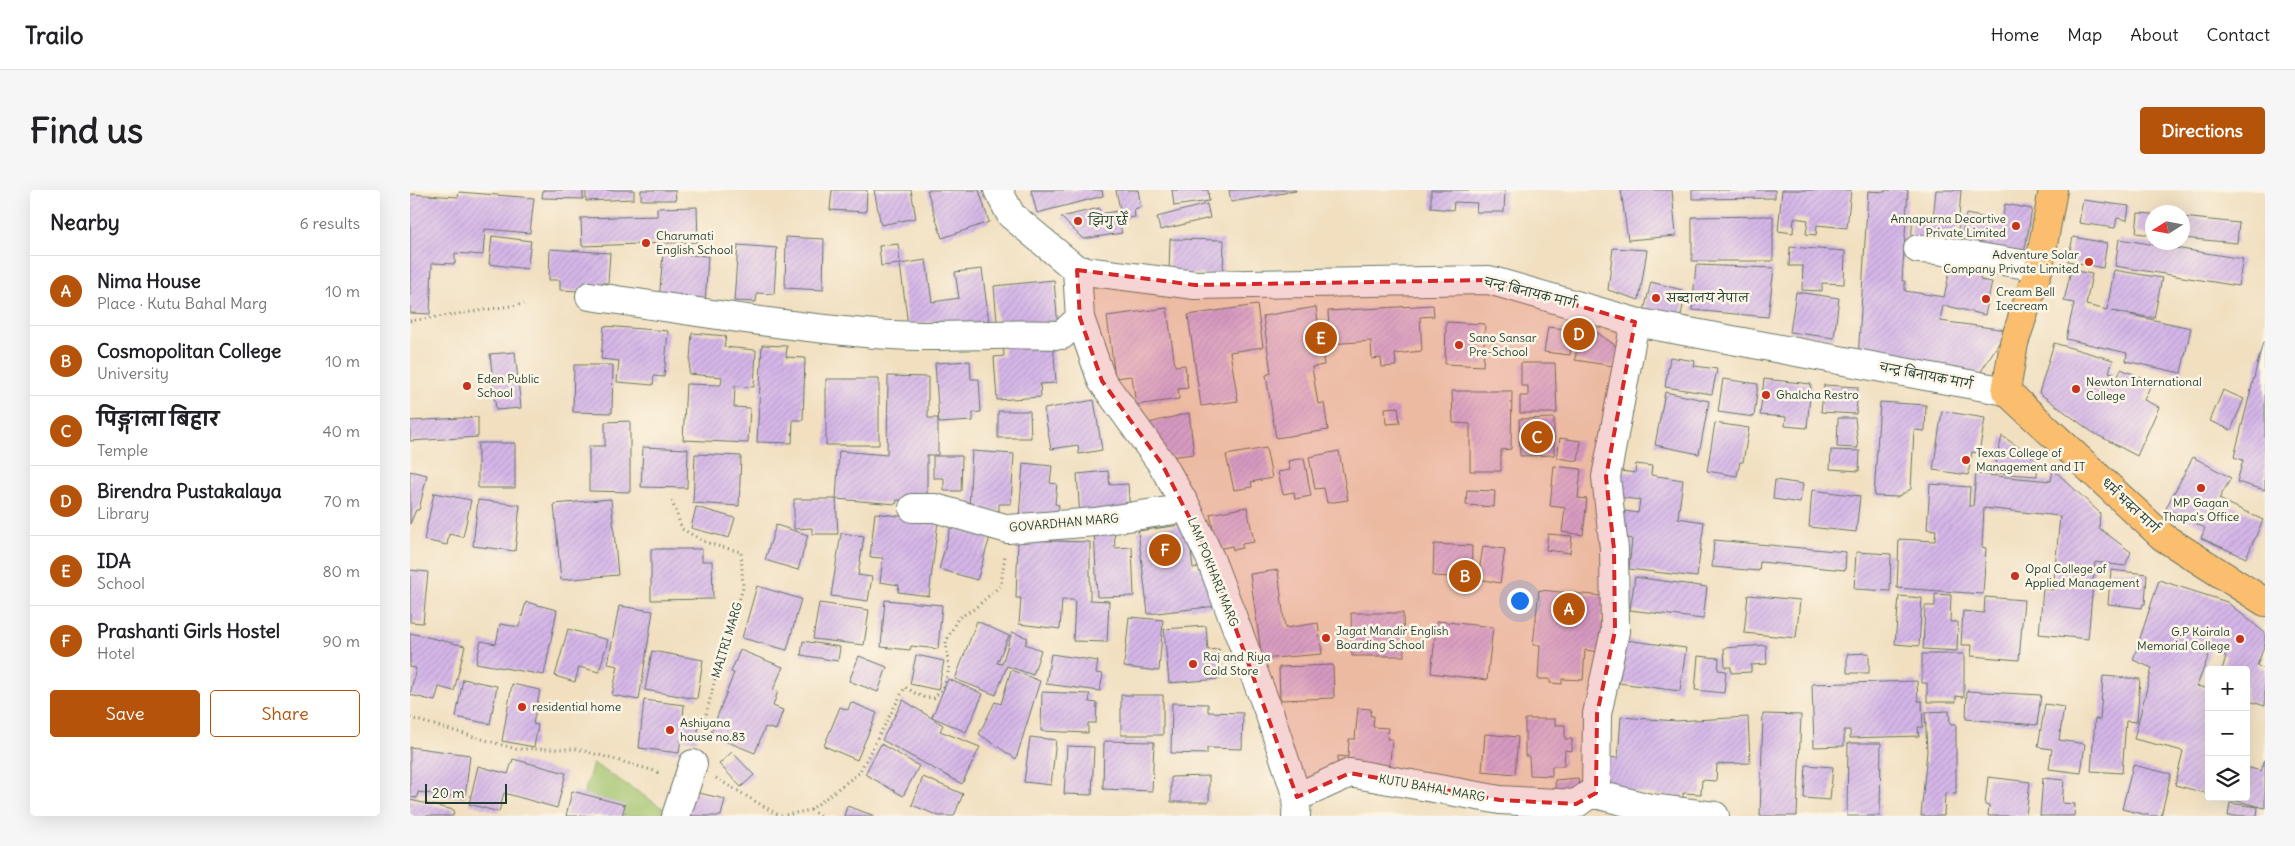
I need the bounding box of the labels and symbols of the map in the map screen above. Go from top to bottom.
north arrow [2145,205,2190,250]
place label: झिगु छेँ [1087,210,1129,229]
place label: Annapurna Decortive Private Limited [1891,211,2006,240]
marker: झिगु छेँ [1072,215,1084,227]
marker: Annapurna Decortive Private Limited [2010,220,2022,232]
place label: Charumati English School [656,228,733,257]
marker: Charumati English School [640,237,652,249]
place label: Adventure Solar Company Private Limited [1943,247,2079,276]
marker: Adventure Solar Company Private Limited [2083,256,2095,268]
street label: चन्द्र बिनायक मार्ग [1482,273,1579,312]
place label: Cream Bell Icecream [1996,284,2055,313]
place label: सब्दालय नेपाल [1665,289,1750,305]
marker: सब्दालय नेपाल [1650,292,1662,304]
marker: Cream Bell Icecream [1980,293,1992,305]
pin: D [1563,315,1595,353]
pin: E [1305,319,1337,357]
place label: Sano Sansar Pre-School [1469,330,1537,359]
marker: Sano Sansar Pre-School [1453,339,1465,351]
street label: चन्द्र बिनायक मार्ग [1878,358,1975,392]
place label: Eden Public School [477,371,539,400]
place label: Newton International College [2086,374,2202,403]
marker: Eden Public School [461,380,473,392]
marker: Newton International College [2070,383,2082,395]
place label: Ghalcha Restro [1776,387,1859,402]
marker: Ghalcha Restro [1760,389,1772,401]
pin: C [1521,418,1553,456]
place label: Texas College of Management and IT [1976,445,2085,474]
marker: Texas College of Management and IT [1960,454,1972,466]
street label: धर्म भक्त मार्ग [2098,474,2164,537]
marker: MP Gagan Thapa's Office [2195,482,2207,494]
place label: MP Gagan Thapa's Office [2163,495,2239,524]
street label: GOVARDHAN MARG [1008,510,1120,535]
street label: LAM POKHARI MARG [1185,515,1242,629]
pin: F [1149,531,1181,569]
pin: B [1449,557,1481,595]
place label: Opal College of Applied Management [2025,561,2139,590]
marker: Opal College of Applied Management [2009,570,2021,582]
your location [1507,588,1533,614]
pin: A [1553,590,1585,628]
street label: MAITRI MARG [708,600,745,680]
place label: Jagat Mandir English Boarding School [1336,623,1449,652]
place label: G.P Koirala Memorial College [2137,624,2230,653]
marker: Jagat Mandir English Boarding School [1320,632,1332,644]
marker: G.P Koirala Memorial College [2234,633,2246,645]
place label: Raj and Riya Cold Store [1203,649,1271,678]
marker: Raj and Riya Cold Store [1187,658,1199,670]
place label: residential home [532,699,621,714]
marker: residential home [516,701,528,713]
place label: Ashiyana house no.83 [680,715,746,744]
marker: Ashiyana house no.83 [664,724,676,736]
street label: KUTU BAHAL MARG [1378,771,1487,804]
scale bar [425,781,508,804]

